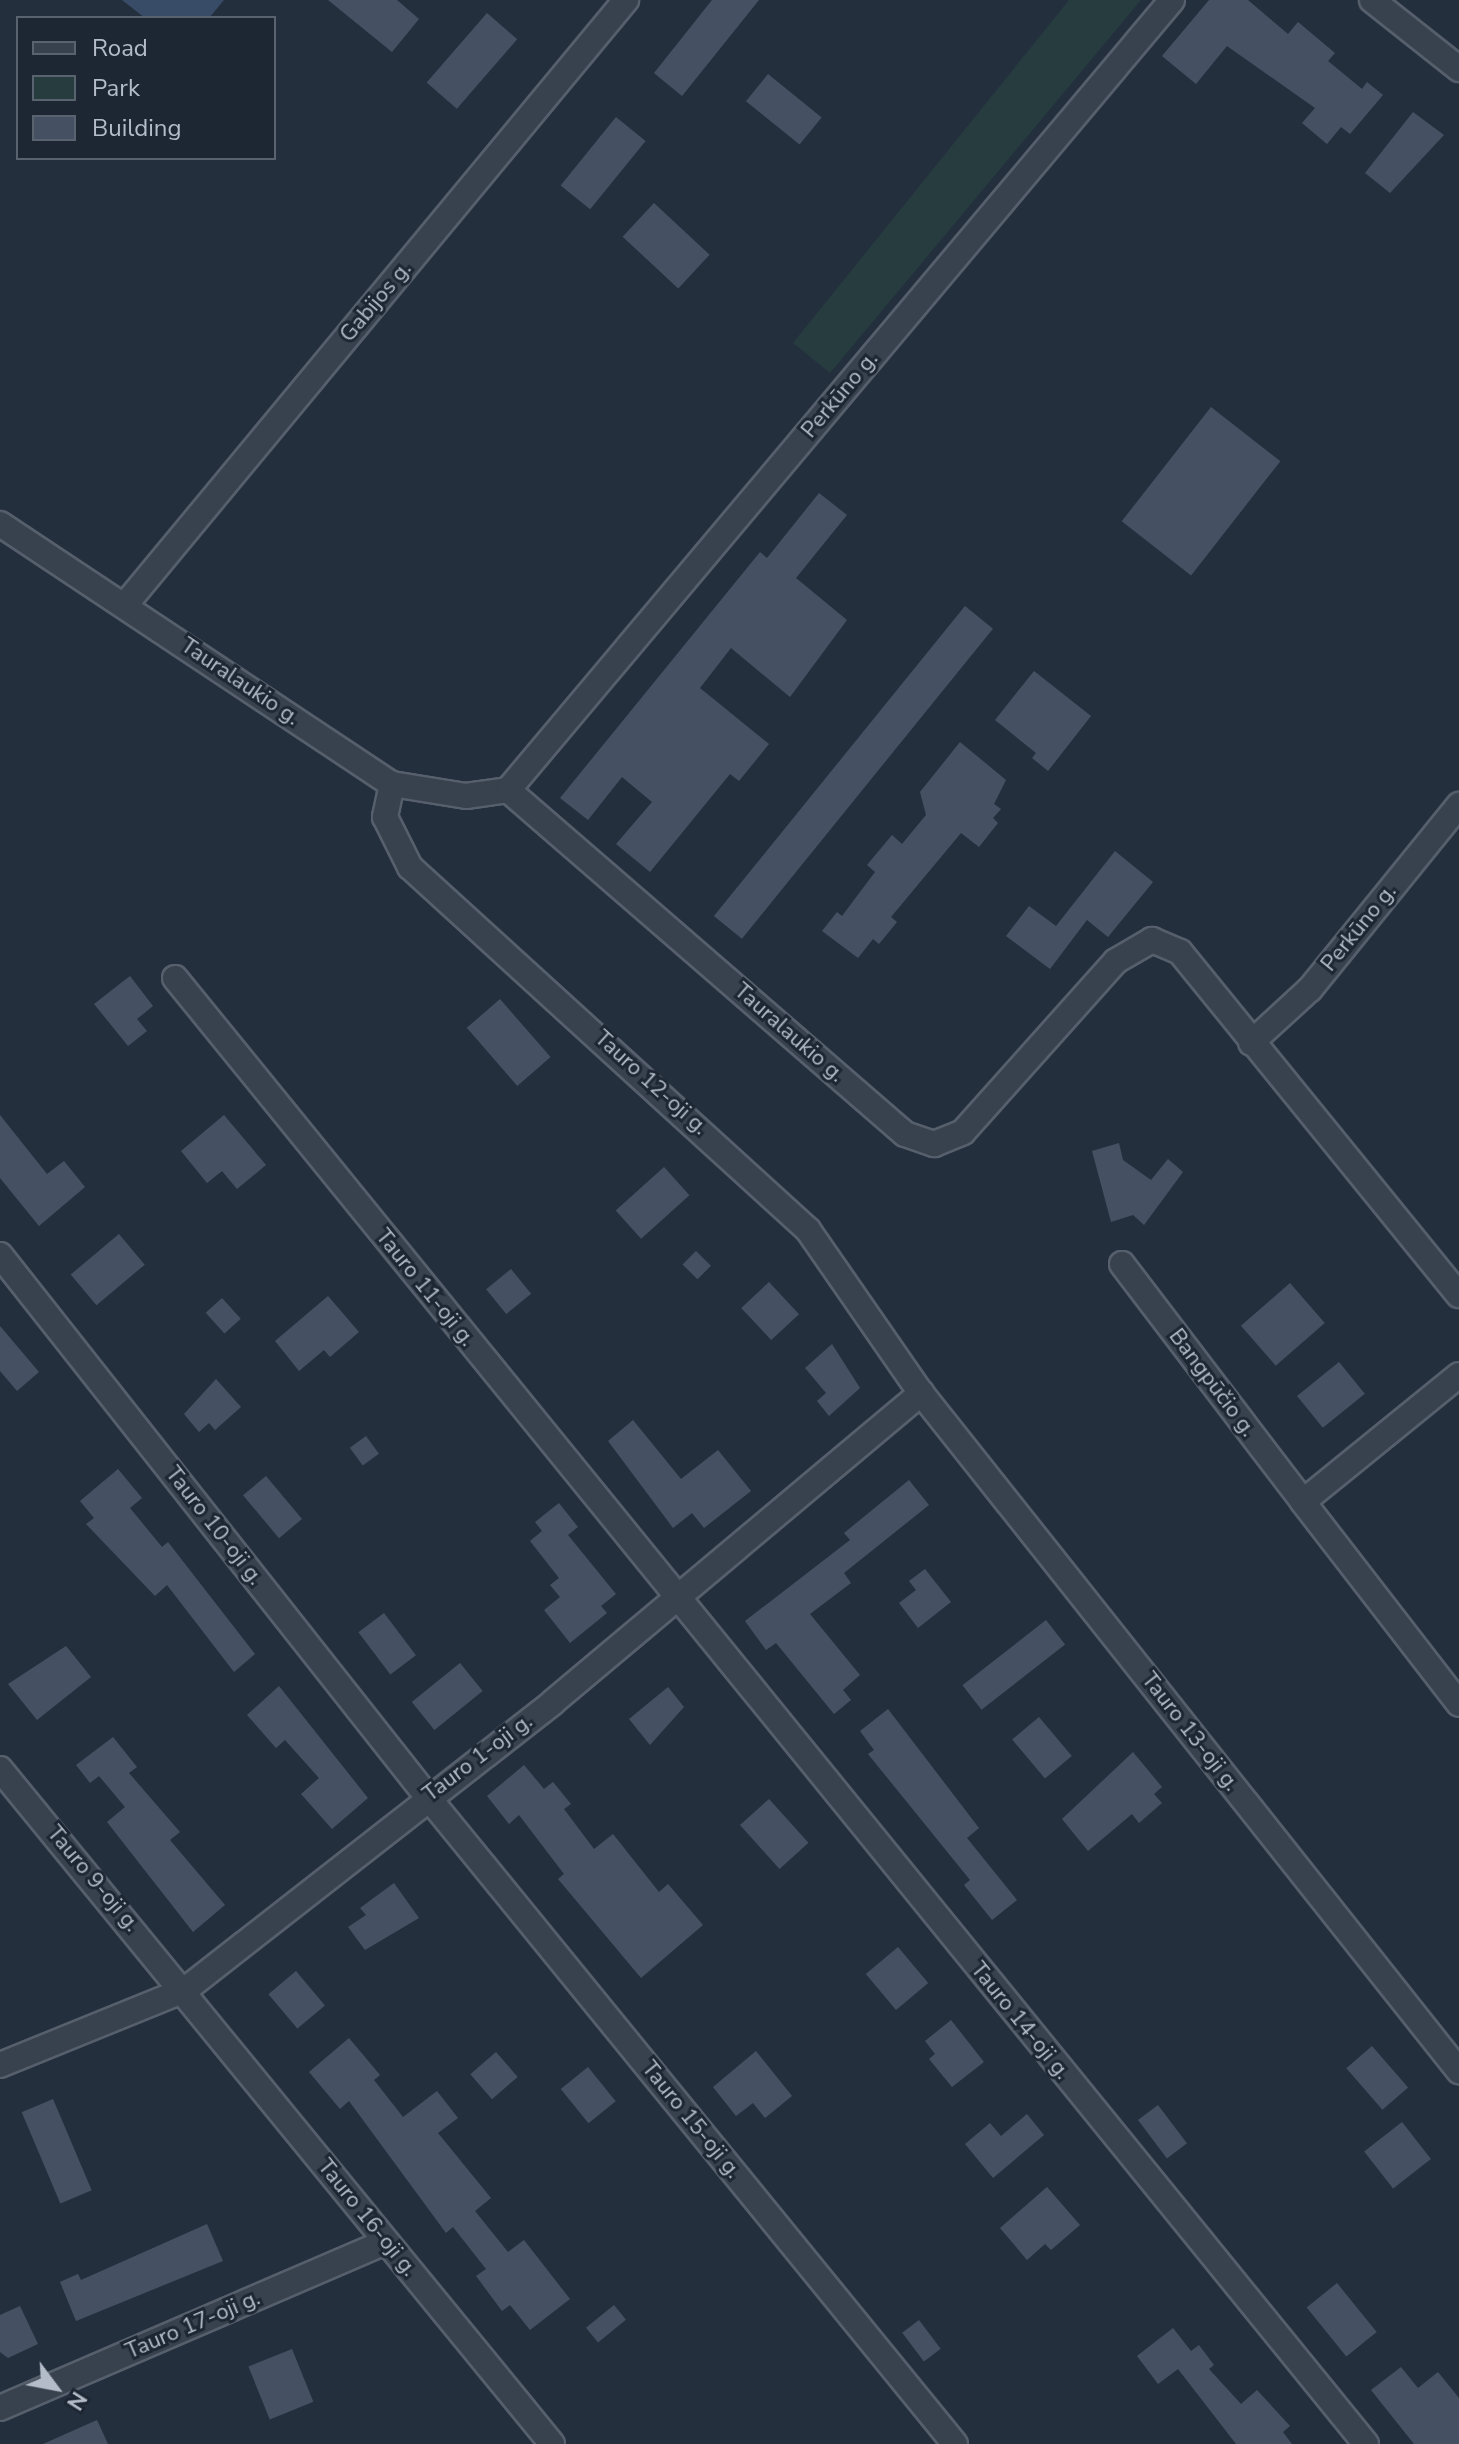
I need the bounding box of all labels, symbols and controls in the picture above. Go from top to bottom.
legend [16,16,276,160]
text: Road [92,32,148,64]
text: Park [92,72,140,104]
text: Building [92,112,182,144]
street label: Gabijos g. [335,256,417,348]
street label: Perkūno g. [796,346,884,444]
street label: Tauralaukio g. [176,633,304,731]
street label: Perkūno g. [1316,879,1402,977]
street label: Tauralaukio g. [728,978,850,1088]
street label: Tauro 12-oji g. [589,1025,713,1141]
street label: Tauro 11-oji g. [370,1224,480,1352]
street label: Bangpūčio g. [1163,1324,1261,1442]
street label: Tauro 10-oji g. [159,1461,269,1591]
street label: Tauro 13-oji g. [1135,1667,1245,1797]
street label: Tauro 1-oji g. [418,1708,538,1808]
street label: Tauro 9-oji g. [41,1821,145,1937]
street label: Tauro 14-oji g. [965,1957,1075,2085]
street label: Tauro 15-oji g. [636,2056,746,2184]
street label: Tauro 16-oji g. [312,2154,422,2282]
street label: Tauro 17-oji g. [122,2285,264,2365]
north arrow [16,2348,96,2428]
text: N [59,2386,93,2416]

